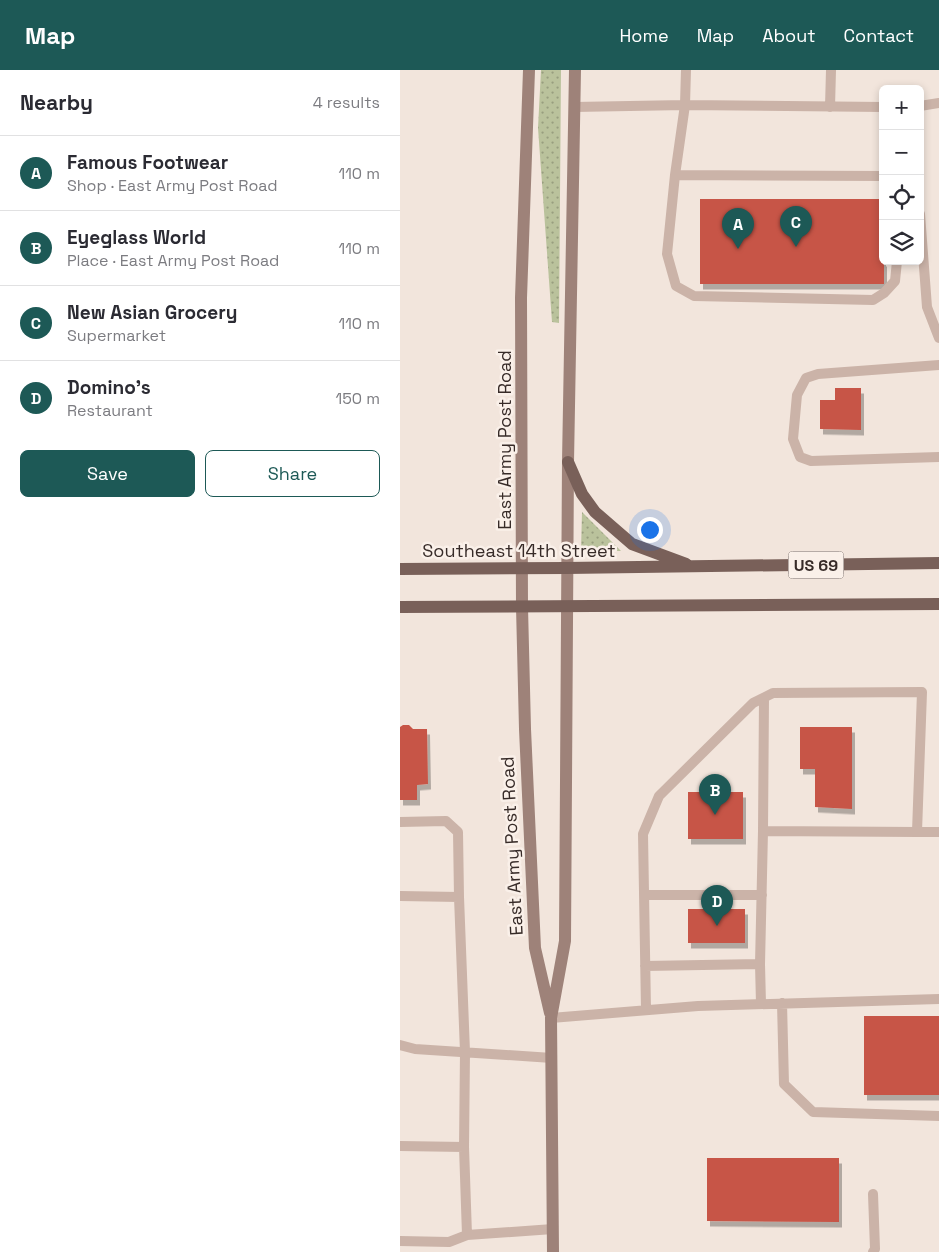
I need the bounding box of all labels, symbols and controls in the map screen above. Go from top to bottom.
text: Map [25,20,75,51]
text: Home [620,24,669,47]
text: Map [697,24,734,47]
text: About [762,24,816,47]
text: Contact [844,24,914,47]
map controls [879,85,924,265]
button: + [879,85,924,130]
text: Nearby [20,89,93,116]
text: 4 results [313,92,380,113]
button: − [879,130,924,175]
text: Famous Footwear [67,150,228,175]
text: A [31,163,41,184]
text: 110 m [338,163,380,184]
text: Shop · East Army Post Road [67,175,278,196]
button: locate [879,175,924,220]
pin: C [780,206,812,247]
pin: A [722,208,754,249]
button: layers [879,220,924,265]
text: Eyeglass World [67,225,206,250]
text: B [31,238,41,259]
text: 110 m [338,238,380,259]
text: Place · East Army Post Road [67,250,279,271]
text: New Asian Grocery [67,300,237,325]
text: C [31,313,41,334]
text: 110 m [338,313,380,334]
text: Supermarket [67,325,166,346]
street label: East Army Post Road [493,350,516,530]
text: Domino's [67,375,151,400]
text: D [31,388,41,409]
text: 150 m [336,388,380,409]
text: Restaurant [67,400,153,421]
button: Save [20,450,195,497]
button: Share [205,450,380,497]
your location [637,517,663,543]
street label: Southeast 14th Street [422,539,616,562]
road number: US 69 [788,552,844,578]
street label: East Army Post Road [495,756,528,936]
pin: B [699,774,731,815]
pin: D [701,885,733,926]

